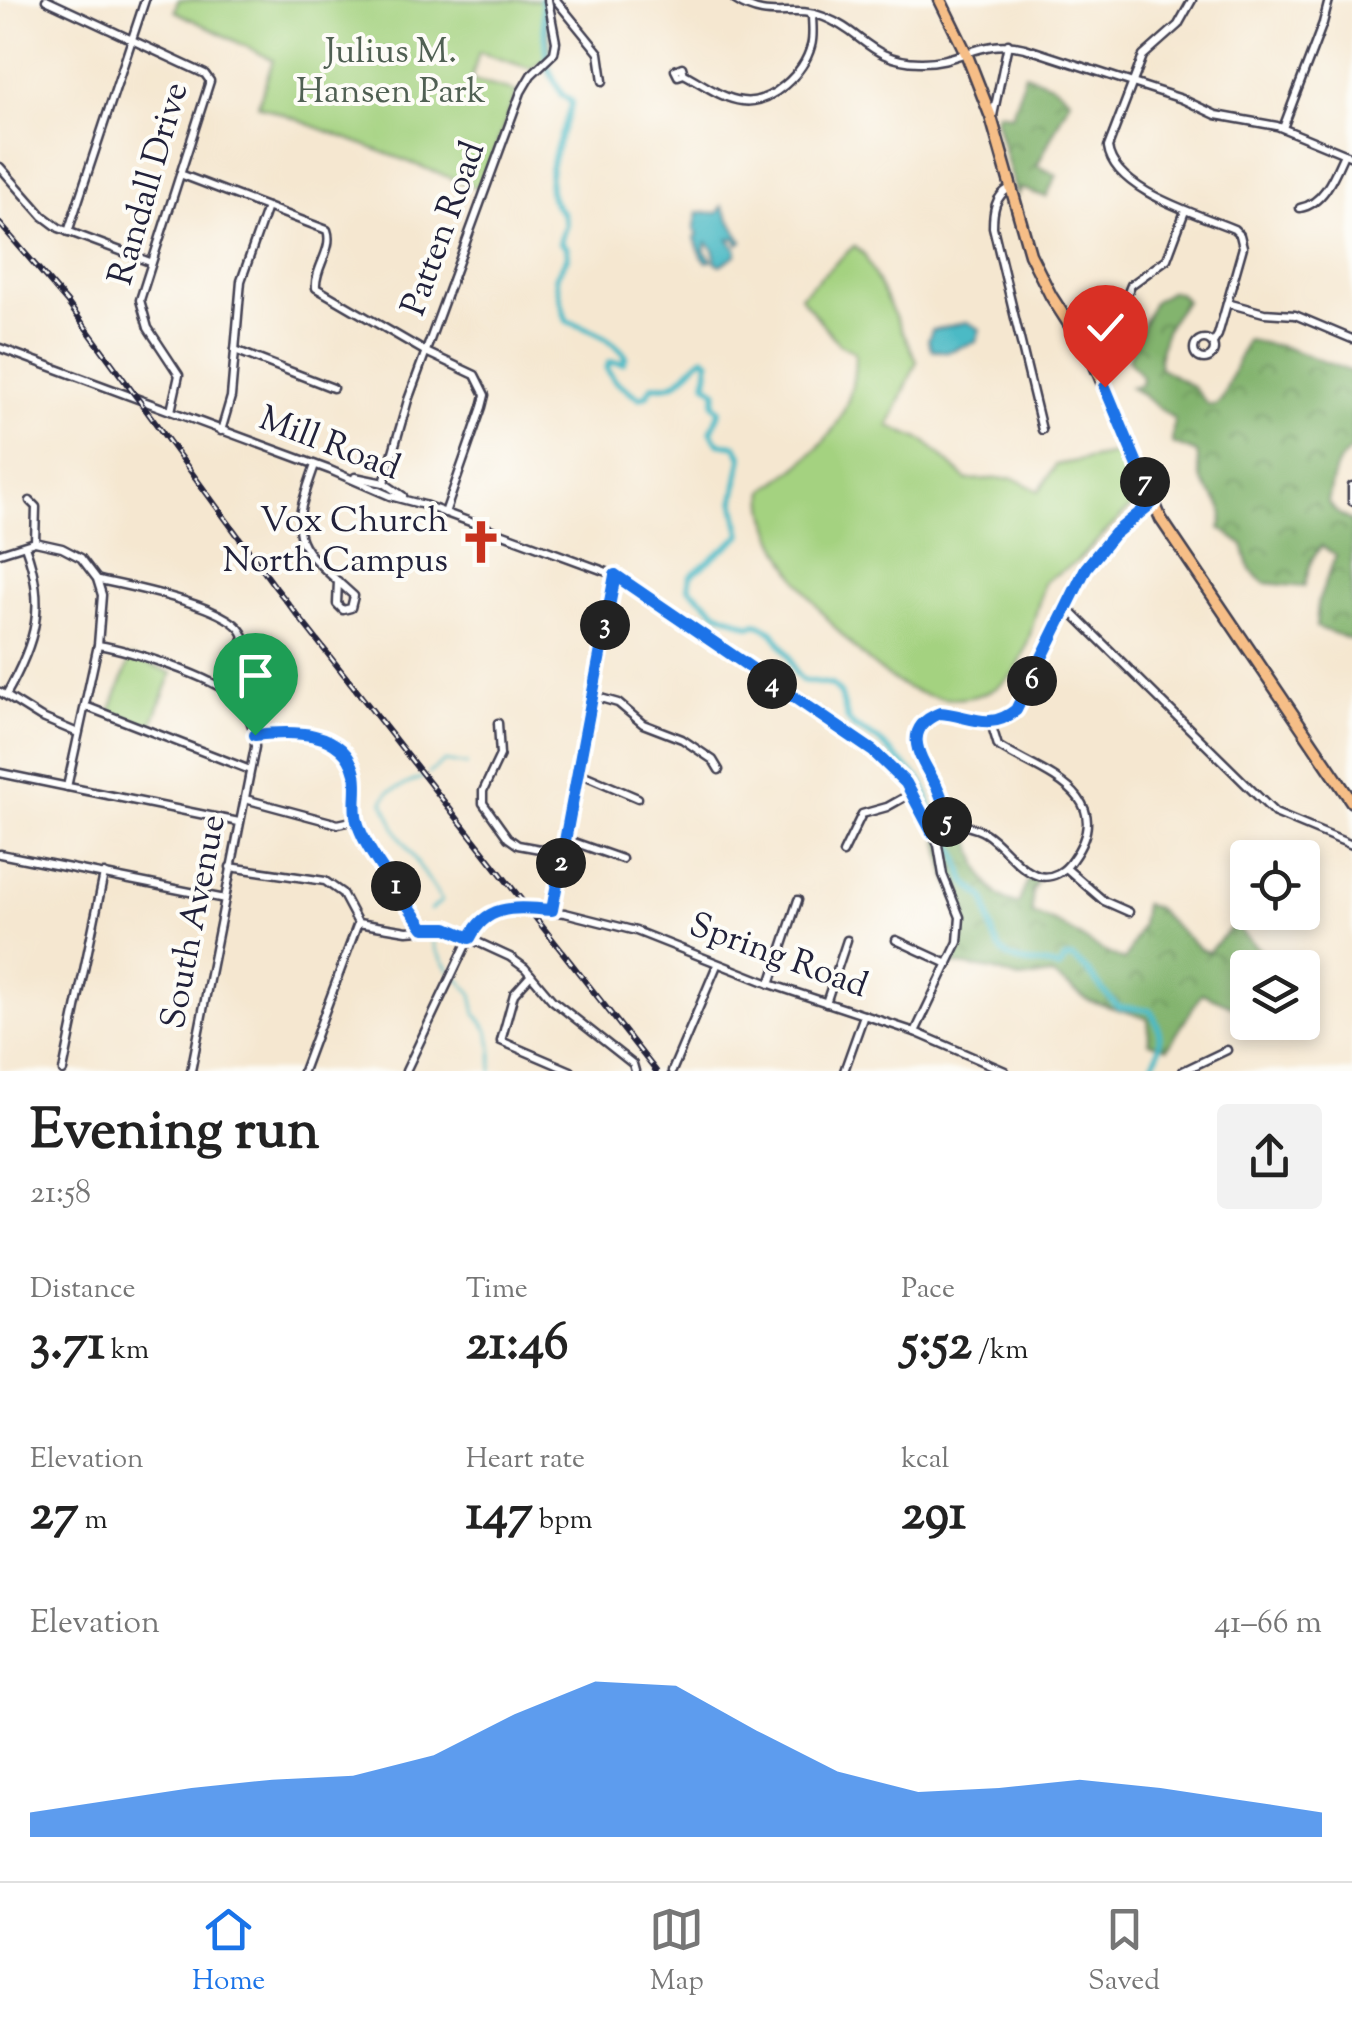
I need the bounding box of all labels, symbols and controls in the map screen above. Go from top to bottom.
park label: Julius M. Hansen Park [296,28,486,119]
street label: Randall Drive [97,77,203,291]
street label: Patten Road [390,135,500,323]
pin [1063,285,1148,388]
icon: check [1078,300,1133,355]
street label: Mill Road [251,395,407,495]
pin: 7 [1120,457,1170,507]
text: 7 [1138,462,1152,502]
place label: Vox Church North Campus [223,497,448,588]
church icon: Vox Church North Campus [457,518,505,566]
pin: 3 [580,600,630,650]
text: 3 [599,605,611,645]
pin [213,633,298,736]
icon: arrive [228,648,283,703]
pin: 6 [1007,656,1057,706]
pin: 4 [747,659,797,709]
text: 6 [1025,661,1039,701]
text: 4 [765,664,779,704]
pin: 5 [922,797,972,847]
text: 5 [942,802,952,842]
street label: South Avenue [149,811,241,1033]
pin: 2 [536,838,586,888]
map controls [1230,840,1320,1040]
button: locate [1230,840,1320,930]
text: 2 [554,843,568,883]
pin: 1 [371,861,421,911]
text: 1 [391,866,401,906]
street label: Spring Road [681,901,875,1013]
button: layers [1230,950,1320,1040]
text: Evening run [30,1094,319,1173]
button: share [1217,1104,1322,1209]
text: 21:58 [30,1171,91,1217]
text: Distance [30,1270,136,1310]
text: Time [466,1270,528,1310]
text: Pace [901,1270,955,1310]
text: 3.71 [30,1310,105,1382]
text: 21:46 [466,1310,569,1382]
text: 5:52 [901,1310,972,1382]
text: km [105,1331,149,1371]
text: /km [972,1331,1029,1371]
text: Elevation [30,1440,144,1480]
text: Heart rate [466,1440,585,1480]
text: kcal [901,1440,949,1480]
text: 27 [30,1480,78,1552]
text: 147 [466,1480,533,1552]
text: 291 [901,1480,966,1552]
text: m [78,1501,108,1541]
text: bpm [533,1501,593,1541]
text: Elevation [30,1601,160,1647]
text: 41–66 m [1214,1601,1322,1647]
tab: Home [192,1902,265,2002]
tab: Map [649,1902,704,2002]
tab: Saved [1088,1902,1160,2002]

